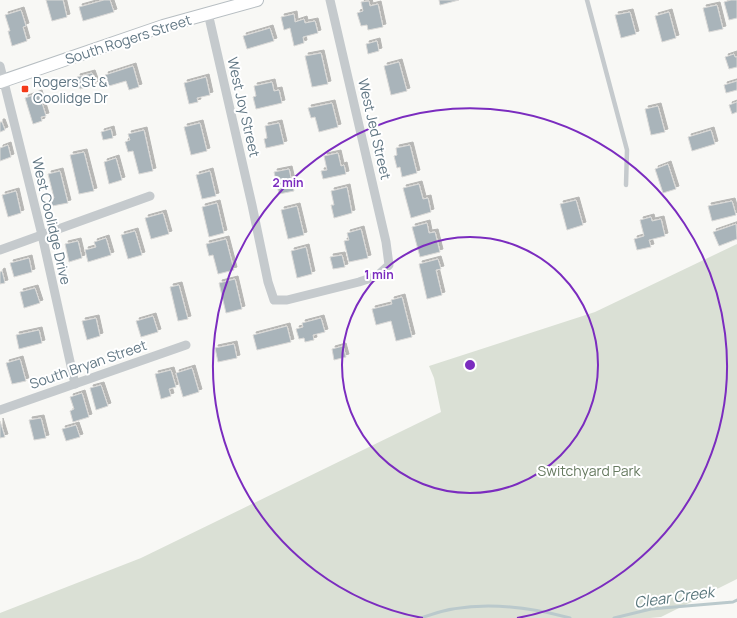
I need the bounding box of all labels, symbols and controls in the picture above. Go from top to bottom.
street label: South Rogers Street [62,10,194,68]
street label: West Joy Street [223,55,265,159]
place label: Rogers St & Coolidge Dr [33,72,108,107]
street label: West Jed Street [354,77,396,182]
marker: Rogers St & Coolidge Dr [20,84,30,94]
street label: West Coolidge Drive [28,156,76,286]
text: 2 min [272,174,304,191]
text: 1 min [364,266,394,283]
street label: South Bryan Street [27,335,149,393]
centre of rings [463,358,477,372]
park label: Switchyard Park [538,461,641,480]
water label: Clear Creek [633,581,718,613]

